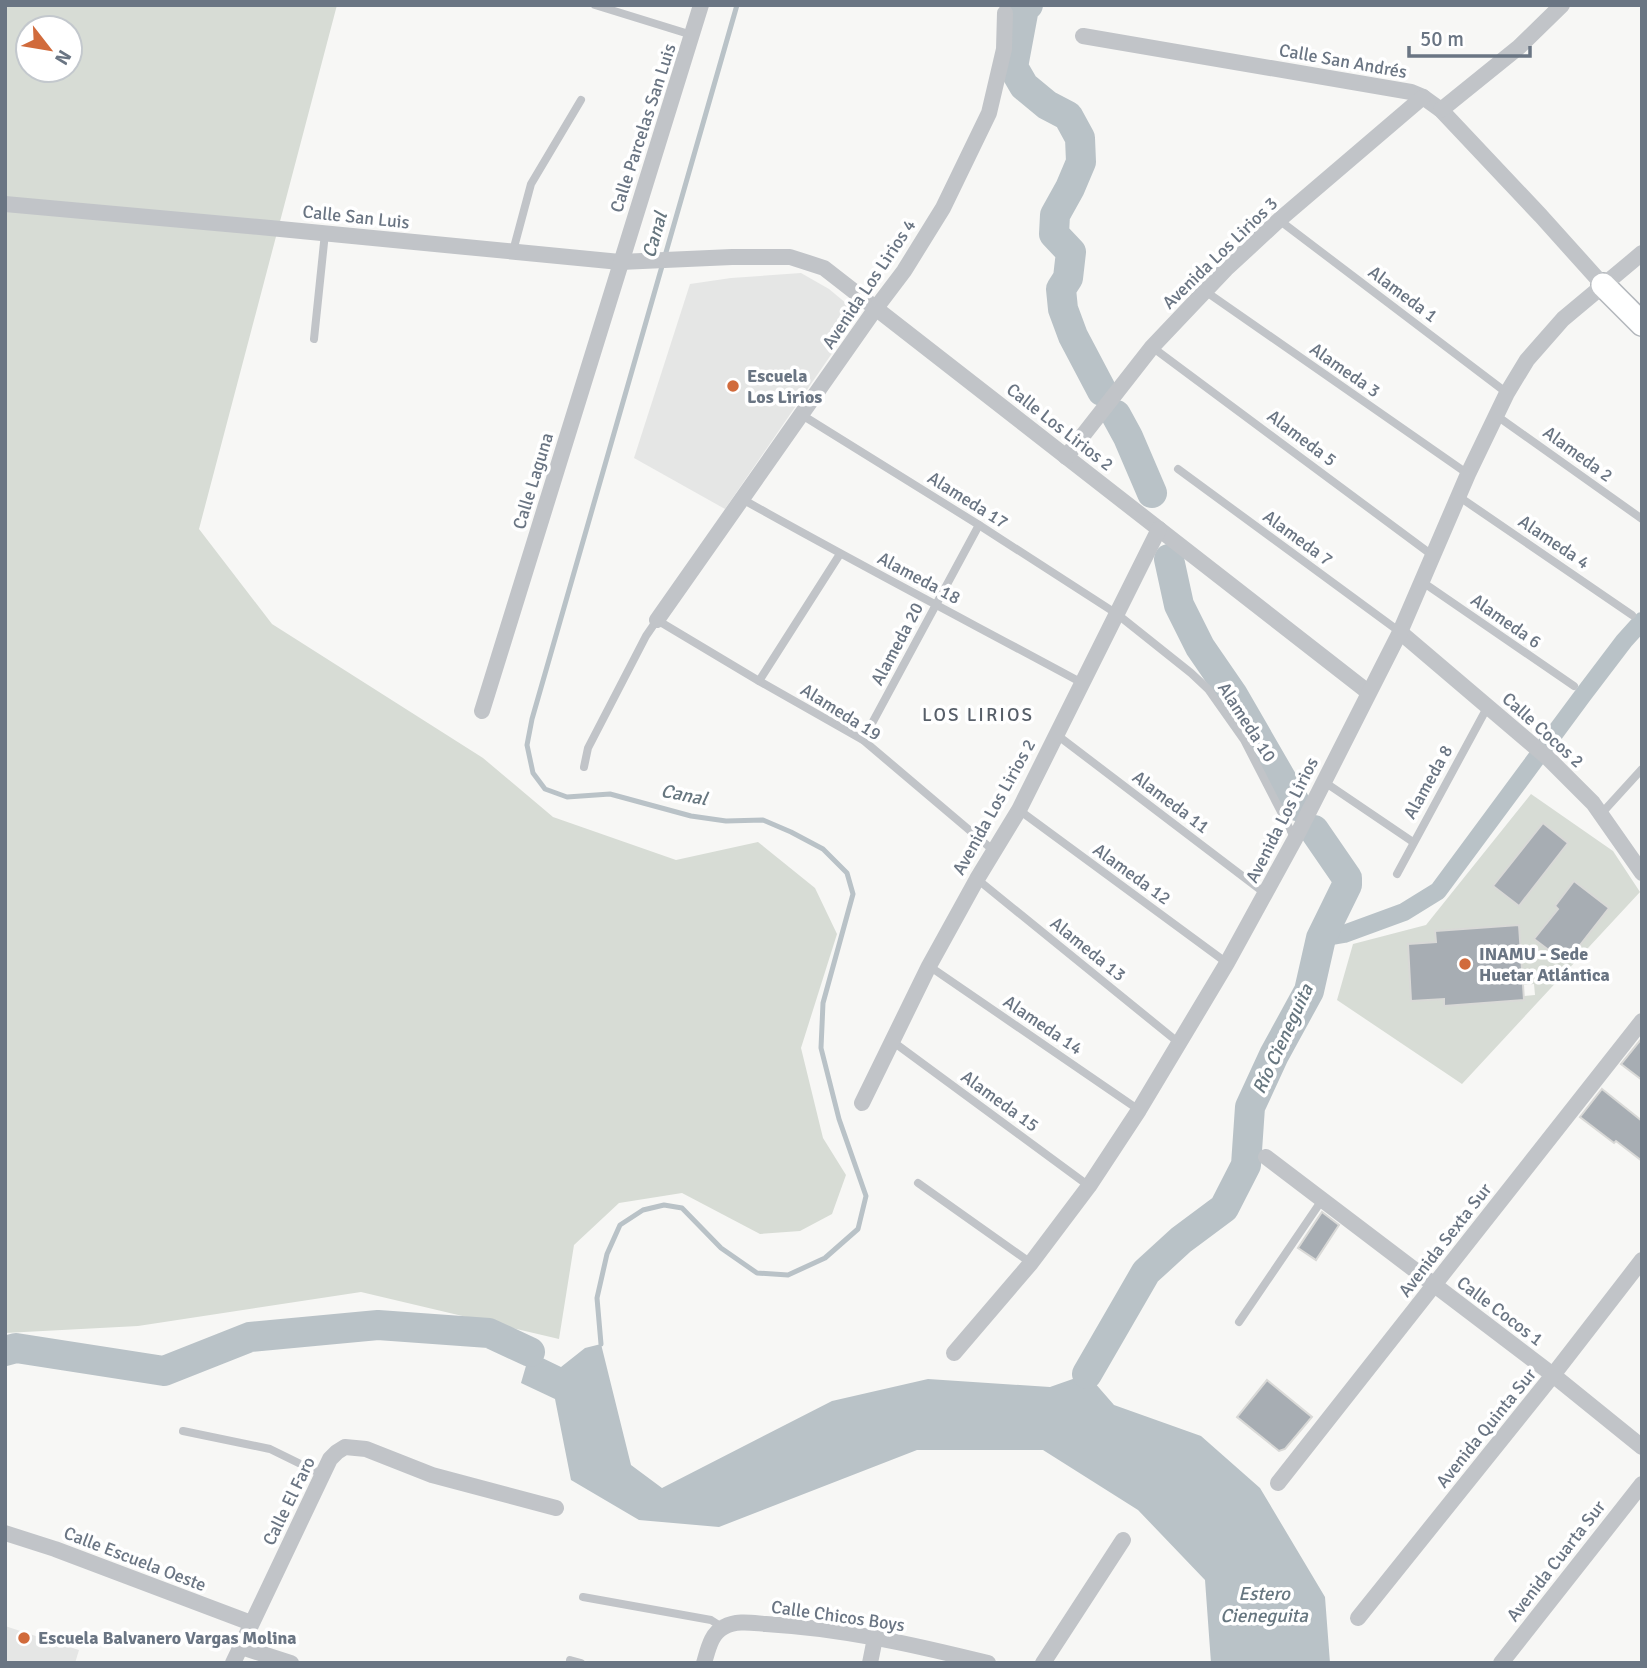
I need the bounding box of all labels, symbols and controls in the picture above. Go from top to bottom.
north arrow [14,14,84,84]
scale bar [1409,14,1530,58]
text: 50 m [1420,26,1464,52]
street label: Calle San Andrés [1277,39,1409,83]
street label: Calle Parcelas San Luis [605,41,681,215]
text: N [49,45,76,69]
street label: Avenida Los Lirios 3 [1158,192,1282,314]
street label: Calle San Luis [301,200,411,234]
water label: Canal [637,208,673,261]
street label: Avenida Los Lirios 4 [817,215,921,353]
street label: Alameda 1 [1364,261,1442,327]
street label: Alameda 3 [1306,338,1384,402]
place label: Escuela Los Lirios [747,365,822,408]
marker: Escuela Los Lirios [725,378,741,394]
street label: Calle Los Lirios 2 [1002,378,1118,476]
street label: Alameda 5 [1263,405,1341,471]
street label: Alameda 2 [1539,421,1617,487]
street label: Calle Laguna [508,430,558,532]
street label: Alameda 17 [924,467,1012,533]
street label: Alameda 7 [1259,505,1337,571]
street label: Alameda 4 [1514,510,1594,574]
street label: Alameda 18 [874,547,964,609]
street label: Alameda 6 [1467,589,1545,653]
street label: Alameda 20 [866,599,928,689]
street label: Alameda 10 [1213,678,1281,766]
street label: Alameda 19 [797,679,885,745]
street label: Calle Cocos 2 [1498,688,1588,772]
district label: LOS LIRIOS [922,703,1034,727]
street label: Avenida Los Lirios 2 [948,735,1040,879]
street label: Alameda 8 [1399,741,1457,823]
street label: Avenida Los Lirios [1241,753,1323,887]
street label: Alameda 11 [1128,766,1214,838]
water label: Canal [659,779,711,811]
street label: Alameda 12 [1089,838,1175,910]
street label: Alameda 13 [1046,912,1130,986]
place label: INAMU - Sede Huetar Atlántica [1479,943,1610,986]
marker: INAMU - Sede Huetar Atlántica [1457,956,1473,972]
water label: Río Cieneguita [1247,979,1319,1098]
street label: Alameda 14 [999,991,1087,1060]
street label: Alameda 15 [957,1065,1043,1137]
street label: Avenida Sexta Sur [1394,1178,1496,1301]
street label: Calle Cocos 1 [1452,1271,1548,1351]
street label: Avenida Quinta Sur [1431,1364,1541,1492]
street label: Calle El Faro [258,1453,320,1549]
street label: Avenida Cuarta Sur [1502,1496,1610,1626]
street label: Calle Escuela Oeste [61,1522,209,1596]
water label: Estero Cieneguita [1220,1582,1309,1628]
street label: Calle Chicos Boys [770,1596,906,1636]
place label: Escuela Balvanero Vargas Molina [38,1627,297,1649]
marker: Escuela Balvanero Vargas Molina [16,1630,32,1646]

